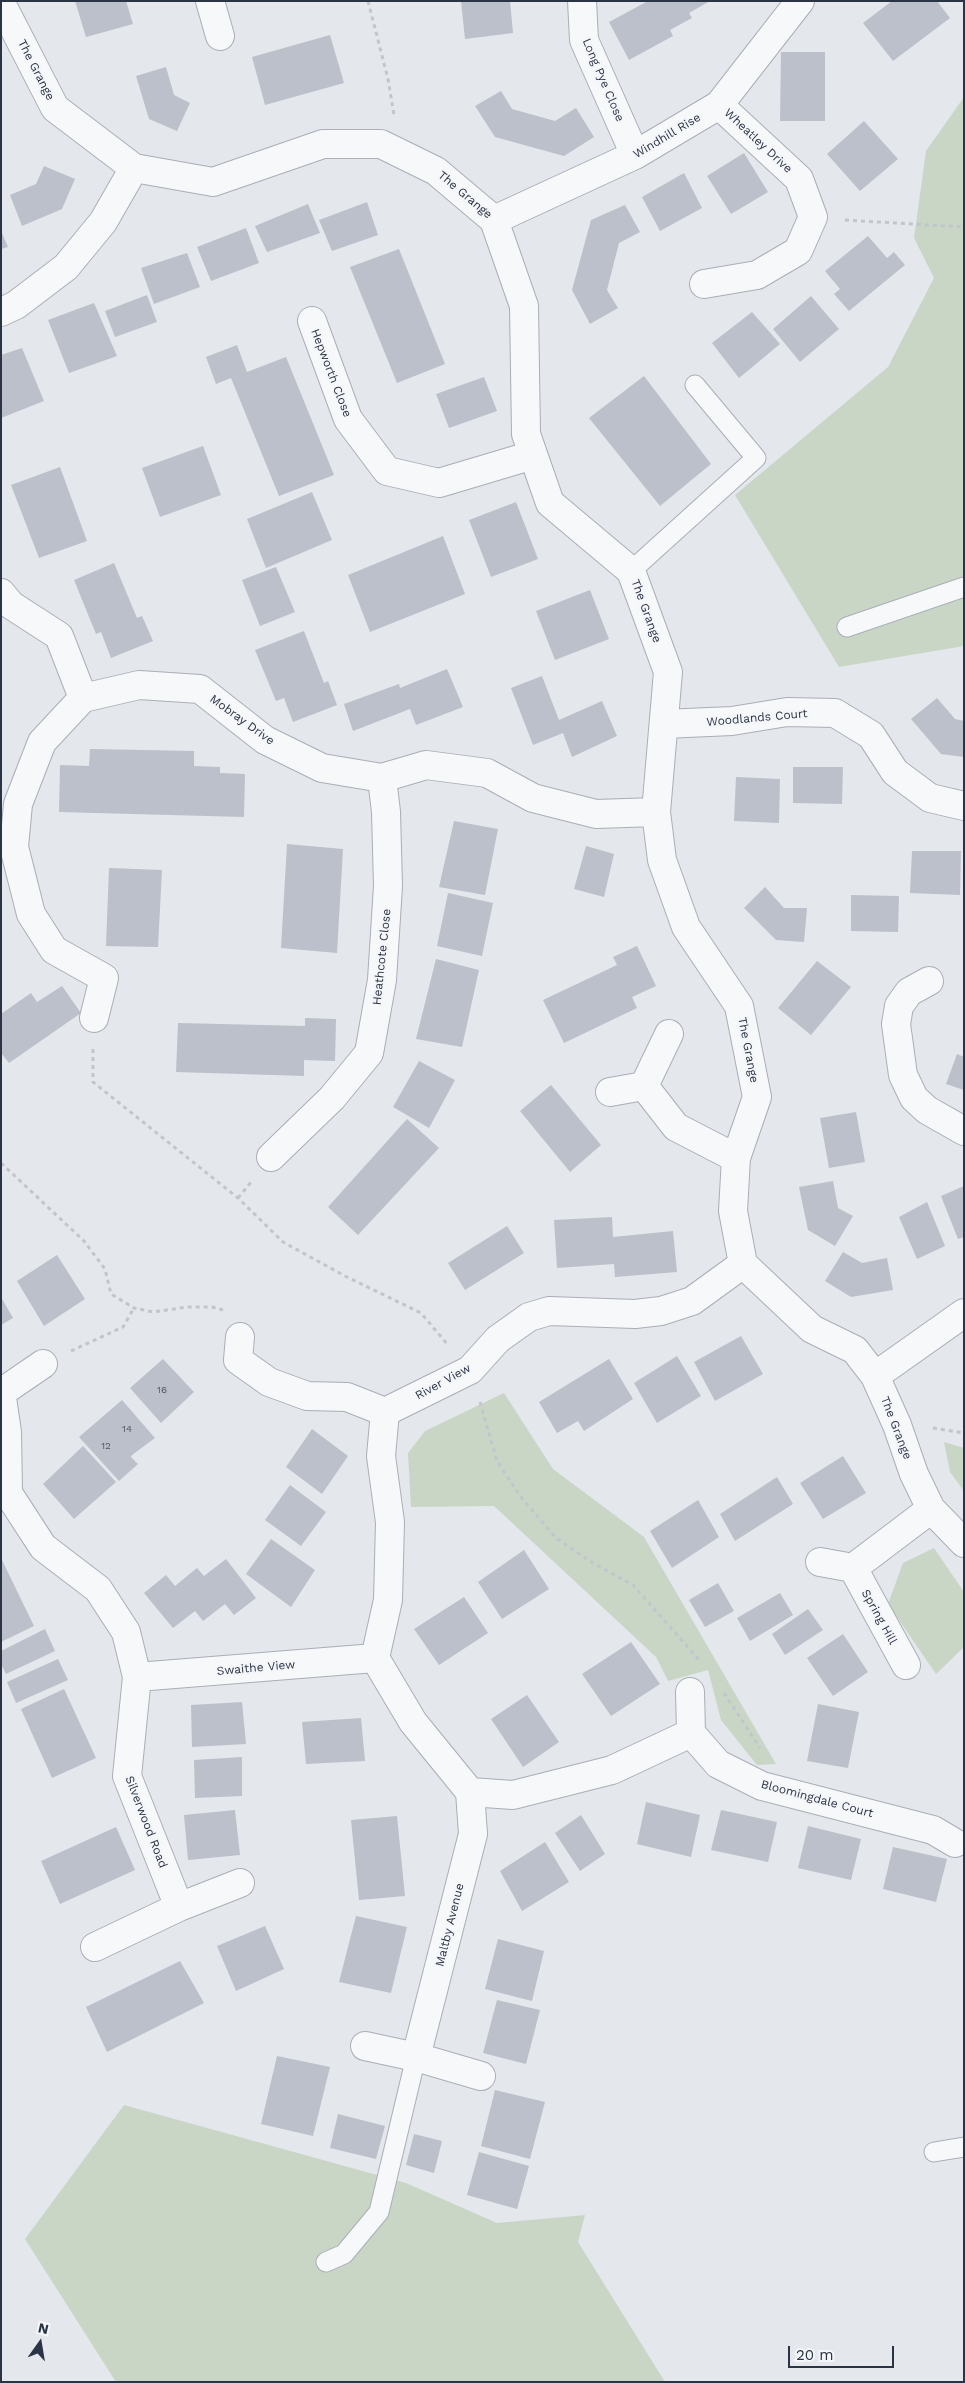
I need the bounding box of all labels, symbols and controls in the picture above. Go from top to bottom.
street label: Long Pye Close [579,36,627,124]
street label: The Grange [15,37,57,103]
street label: Wheatley Drive [721,106,795,176]
street label: Windhill Rise [631,110,703,162]
street label: The Grange [435,168,495,222]
street label: Hepworth Close [308,327,354,419]
street label: The Grange [628,577,664,645]
street label: Mobray Drive [207,692,277,748]
street label: Woodlands Court [706,706,808,730]
street label: Heathcote Close [370,908,394,1006]
street label: The Grange [735,1016,761,1084]
street label: River View [413,1361,473,1403]
house number: 16 [157,1384,167,1396]
street label: The Grange [877,1394,915,1462]
house number: 14 [122,1423,132,1435]
house number: 12 [101,1440,111,1452]
street label: Spring Hill [858,1587,900,1647]
street label: Swaithe View [216,1657,296,1679]
street label: Silverwood Road [122,1774,170,1870]
street label: Bloomingdale Court [759,1777,875,1821]
street label: Maltby Avenue [433,1882,467,1968]
north arrow [15,2318,65,2368]
text: N [37,2319,50,2337]
scale bar [790,2336,896,2368]
text: 20 m [796,2346,834,2364]

